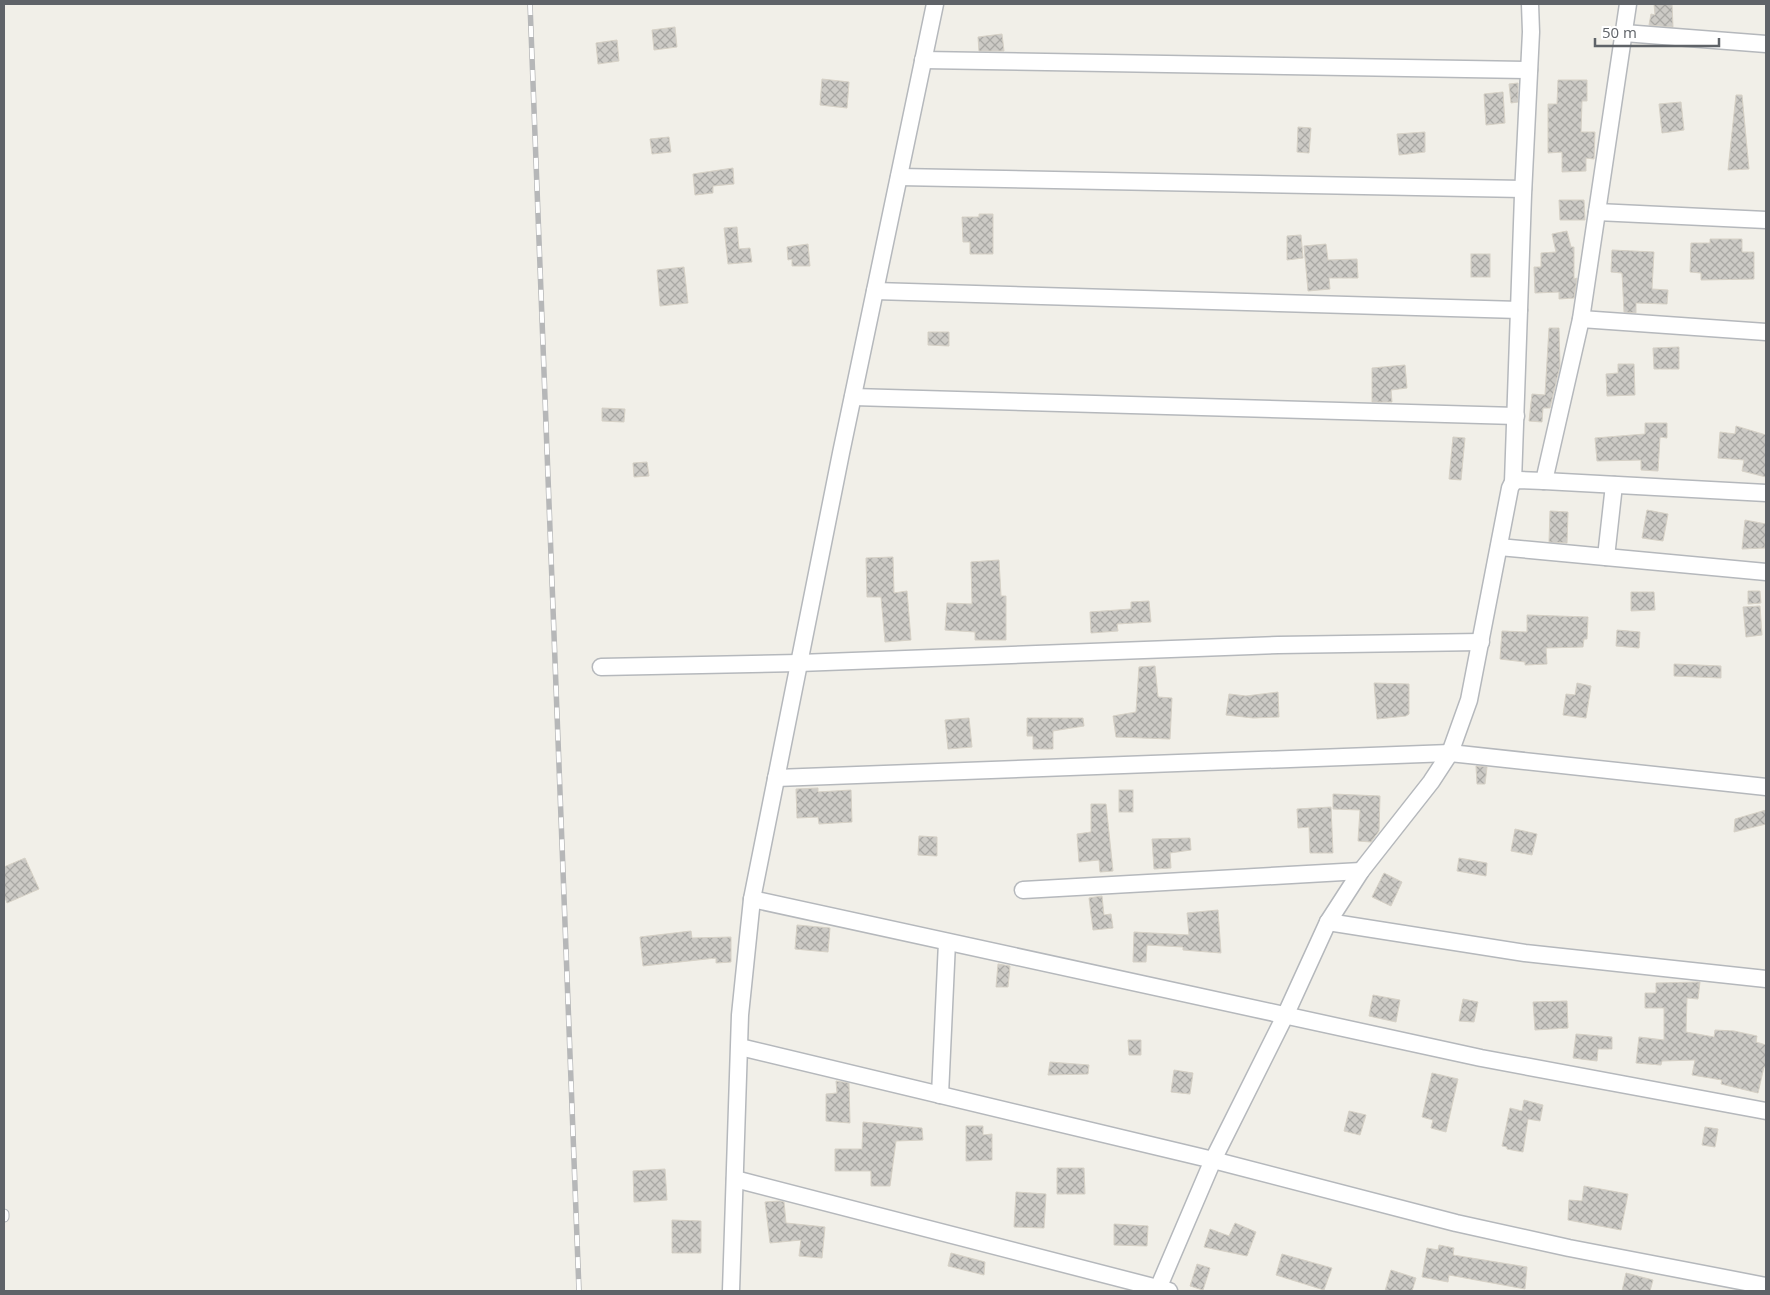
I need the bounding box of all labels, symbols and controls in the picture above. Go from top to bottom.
scale bar [1595,15,1719,47]
text: 50 m [1602,22,1637,42]

